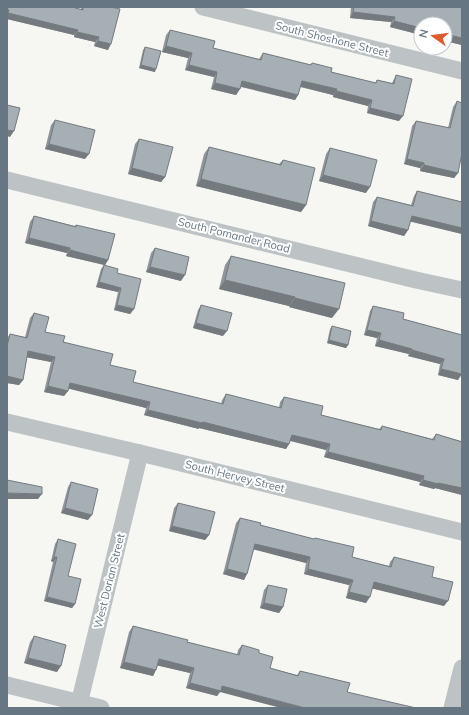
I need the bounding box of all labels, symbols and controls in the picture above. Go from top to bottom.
north arrow [413,16,453,56]
street label: South Shoshone Street [274,18,390,60]
text: N [415,28,431,39]
street label: South Pomander Road [177,214,291,256]
street label: South Hervey Street [184,457,286,495]
street label: West Dorian Street [90,532,128,630]

